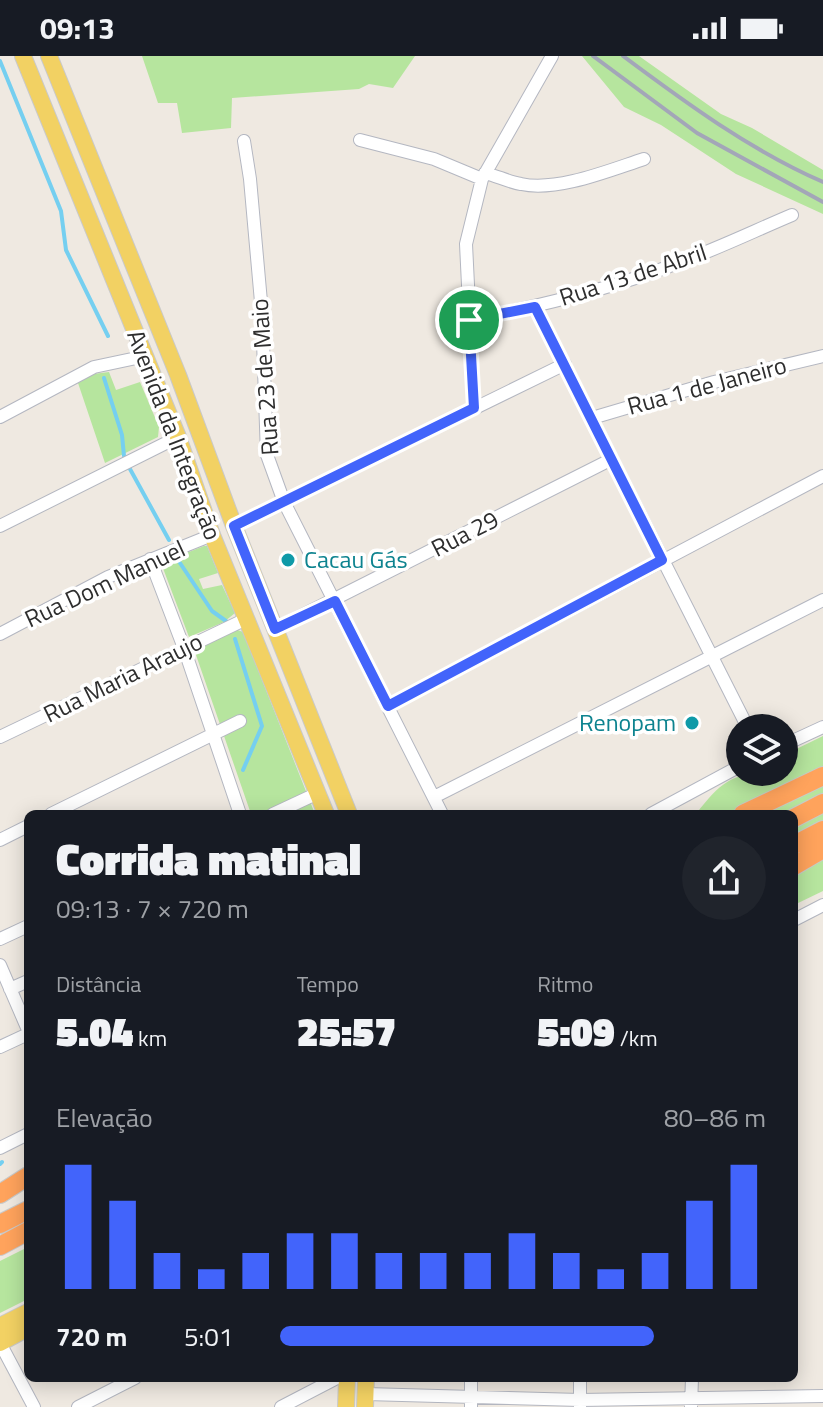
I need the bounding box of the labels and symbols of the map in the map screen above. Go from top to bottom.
street label: Rua 13 de Abril [554,233,711,315]
pin [435,286,503,354]
street label: Rua 23 de Maio [241,297,287,457]
street label: Avenida da Integração [118,324,232,545]
street label: Rua 1 de Janeiro [623,346,790,424]
street label: Rua 29 [424,501,505,565]
street label: Rua Dom Manuel [18,530,191,636]
place label: Cacau Gás [304,541,408,577]
marker: Cacau Gás [279,551,297,569]
street label: Rua Maria Araujo [37,623,208,731]
place label: Renopam [579,704,676,740]
marker: Renopam [683,714,701,732]

